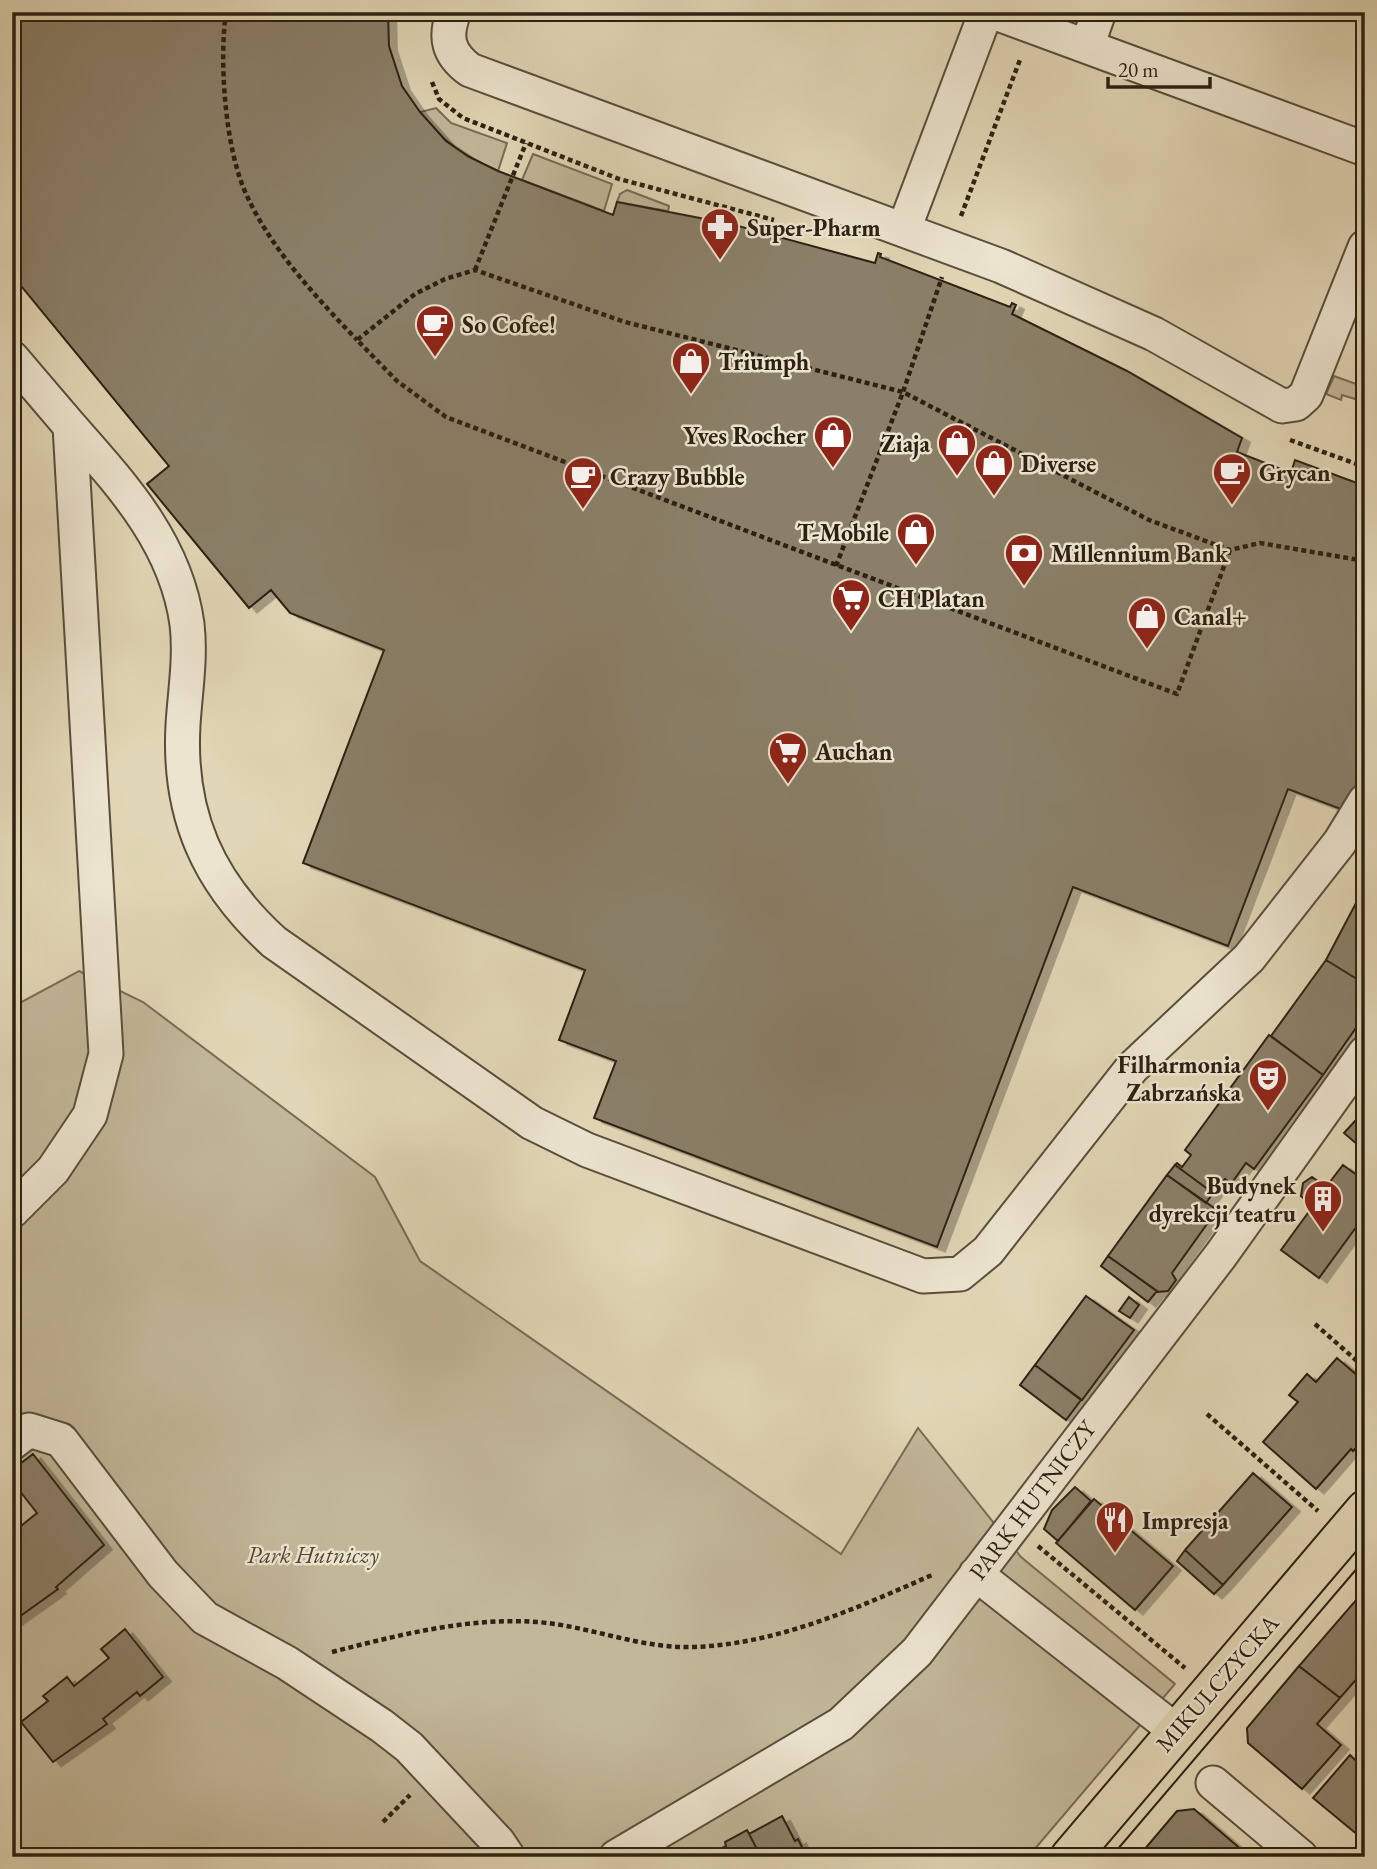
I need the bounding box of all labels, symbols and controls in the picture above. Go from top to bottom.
scale bar [1108,46,1209,90]
text: 20 m [1118,56,1159,83]
pharmacy icon: Super-Pharm [699,206,741,261]
place label: Super-Pharm [747,212,881,243]
cafe icon: So Cofee! [414,303,456,358]
place label: So Cofee! [462,309,556,340]
shop icon: Triumph [670,340,712,395]
place label: Triumph [718,346,810,377]
shop icon: Yves Rocher [812,414,854,469]
place label: Yves Rocher [683,420,806,451]
shop icon: Ziaja [936,422,978,477]
place label: Ziaja [881,428,930,460]
shop icon: Diverse [973,442,1015,497]
place label: Diverse [1021,448,1096,479]
cafe icon: Grycan [1211,451,1253,506]
cafe icon: Crazy Bubble [562,455,604,510]
place label: Grycan [1259,457,1331,489]
place label: Crazy Bubble [610,461,744,493]
shop icon: T-Mobile [895,511,937,566]
place label: T-Mobile [797,517,889,548]
bank icon: Millennium Bank [1003,532,1045,587]
place label: Millennium Bank [1051,538,1229,569]
supermarket icon: CH Platan [830,577,872,632]
place label: CH Platan [878,583,985,614]
shop icon: Canal+ [1126,595,1168,650]
place label: Canal+ [1174,601,1247,632]
supermarket icon: Auchan [767,730,809,785]
place label: Auchan [814,736,893,767]
place label: Filharmonia Zabrzańska [1117,1049,1241,1108]
theatre icon: Filharmonia Zabrzańska [1247,1057,1289,1112]
place label: Budynek dyrekcji teatru [1149,1170,1297,1230]
building icon: Budynek dyrekcji teatru [1302,1178,1344,1233]
street label: PARK HUTNICZY [962,1413,1103,1586]
restaurant icon: Impresja [1094,1499,1136,1554]
place label: Impresja [1142,1505,1229,1537]
park label: Park Hutniczy [247,1539,379,1570]
street label: MIKULCZYCKA [1149,1607,1286,1758]

